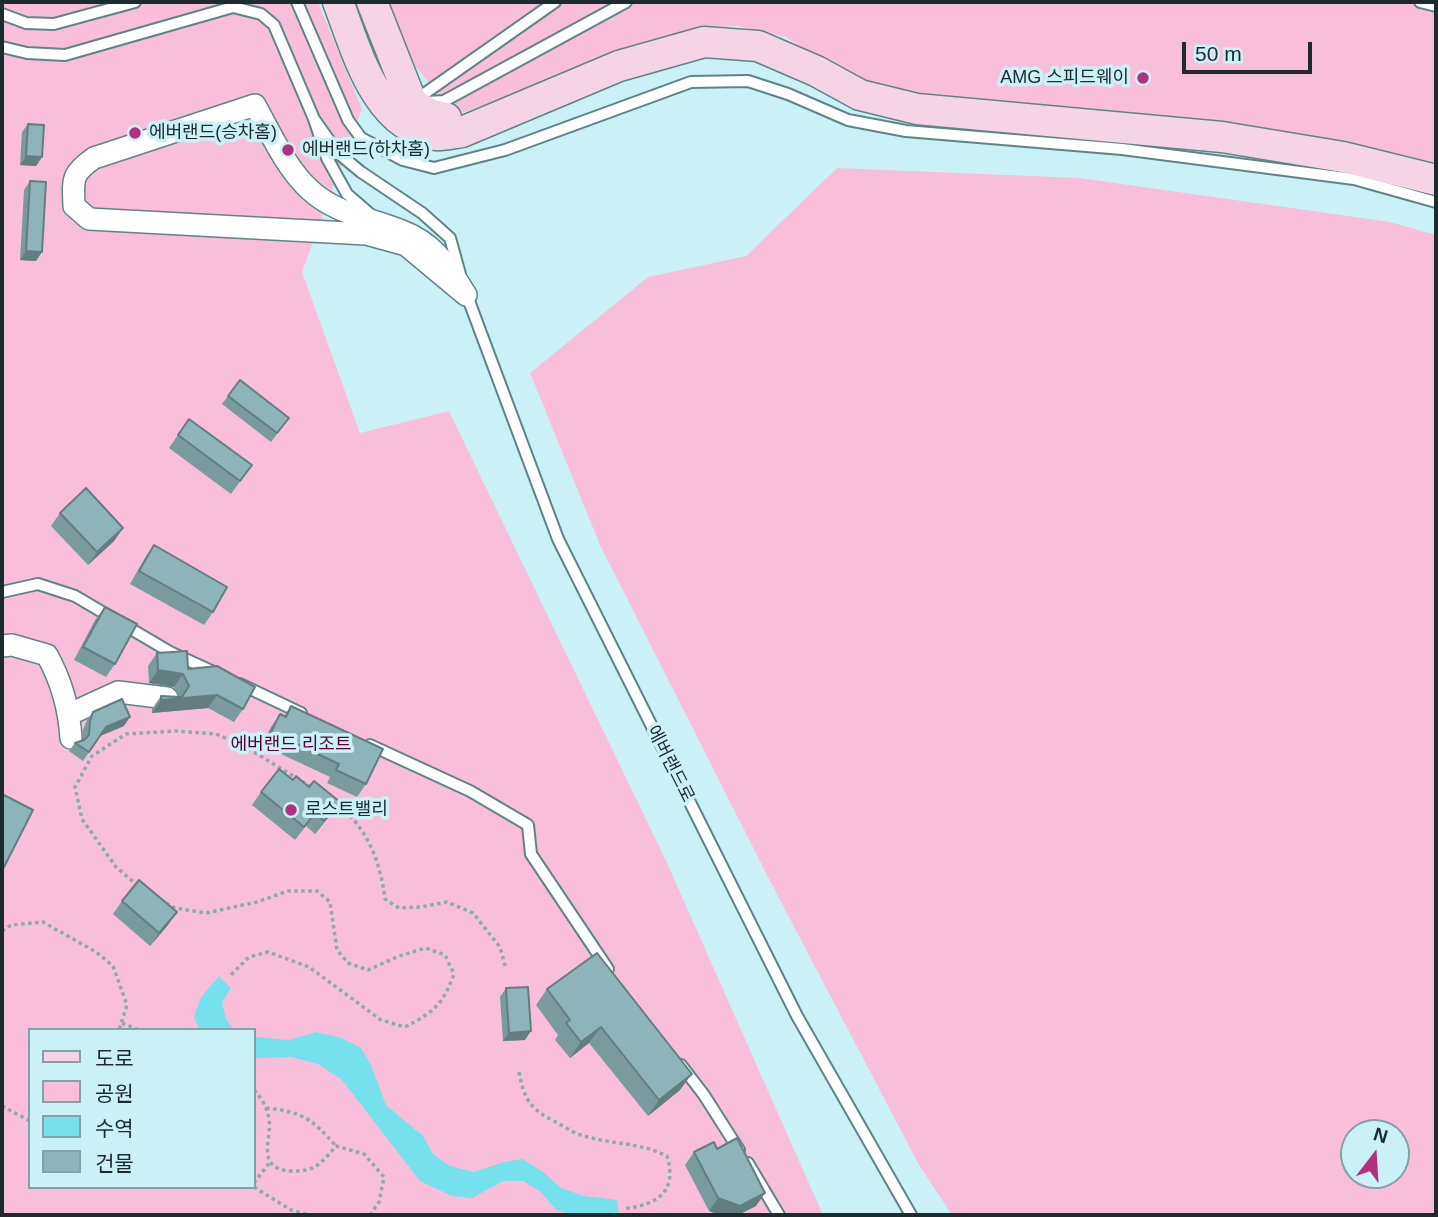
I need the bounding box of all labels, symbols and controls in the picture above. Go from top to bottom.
scale bar [1186,28,1316,72]
text: 50 m [1195,42,1242,65]
place label: AMG 스피드웨이 [1000,67,1129,89]
marker: AMG 스피드웨이 [1135,70,1151,86]
place label: 에버랜드(승차홈) [149,122,277,144]
marker: 에버랜드(승차홈) [127,125,143,141]
place label: 에버랜드(하차홈) [302,139,430,161]
marker: 에버랜드(하차홈) [280,142,296,158]
street label: 에버랜드로 [642,722,698,806]
park label: 에버랜드 리조트 [231,734,351,756]
place label: 로스트밸리 [305,799,388,821]
marker: 로스트밸리 [283,802,299,818]
legend [28,1028,256,1189]
text: 도로 [95,1047,134,1070]
text: 공원 [95,1082,134,1105]
text: 수역 [95,1117,134,1140]
north arrow [1340,1119,1410,1189]
text: N [1371,1123,1390,1147]
text: 건물 [95,1152,134,1175]

